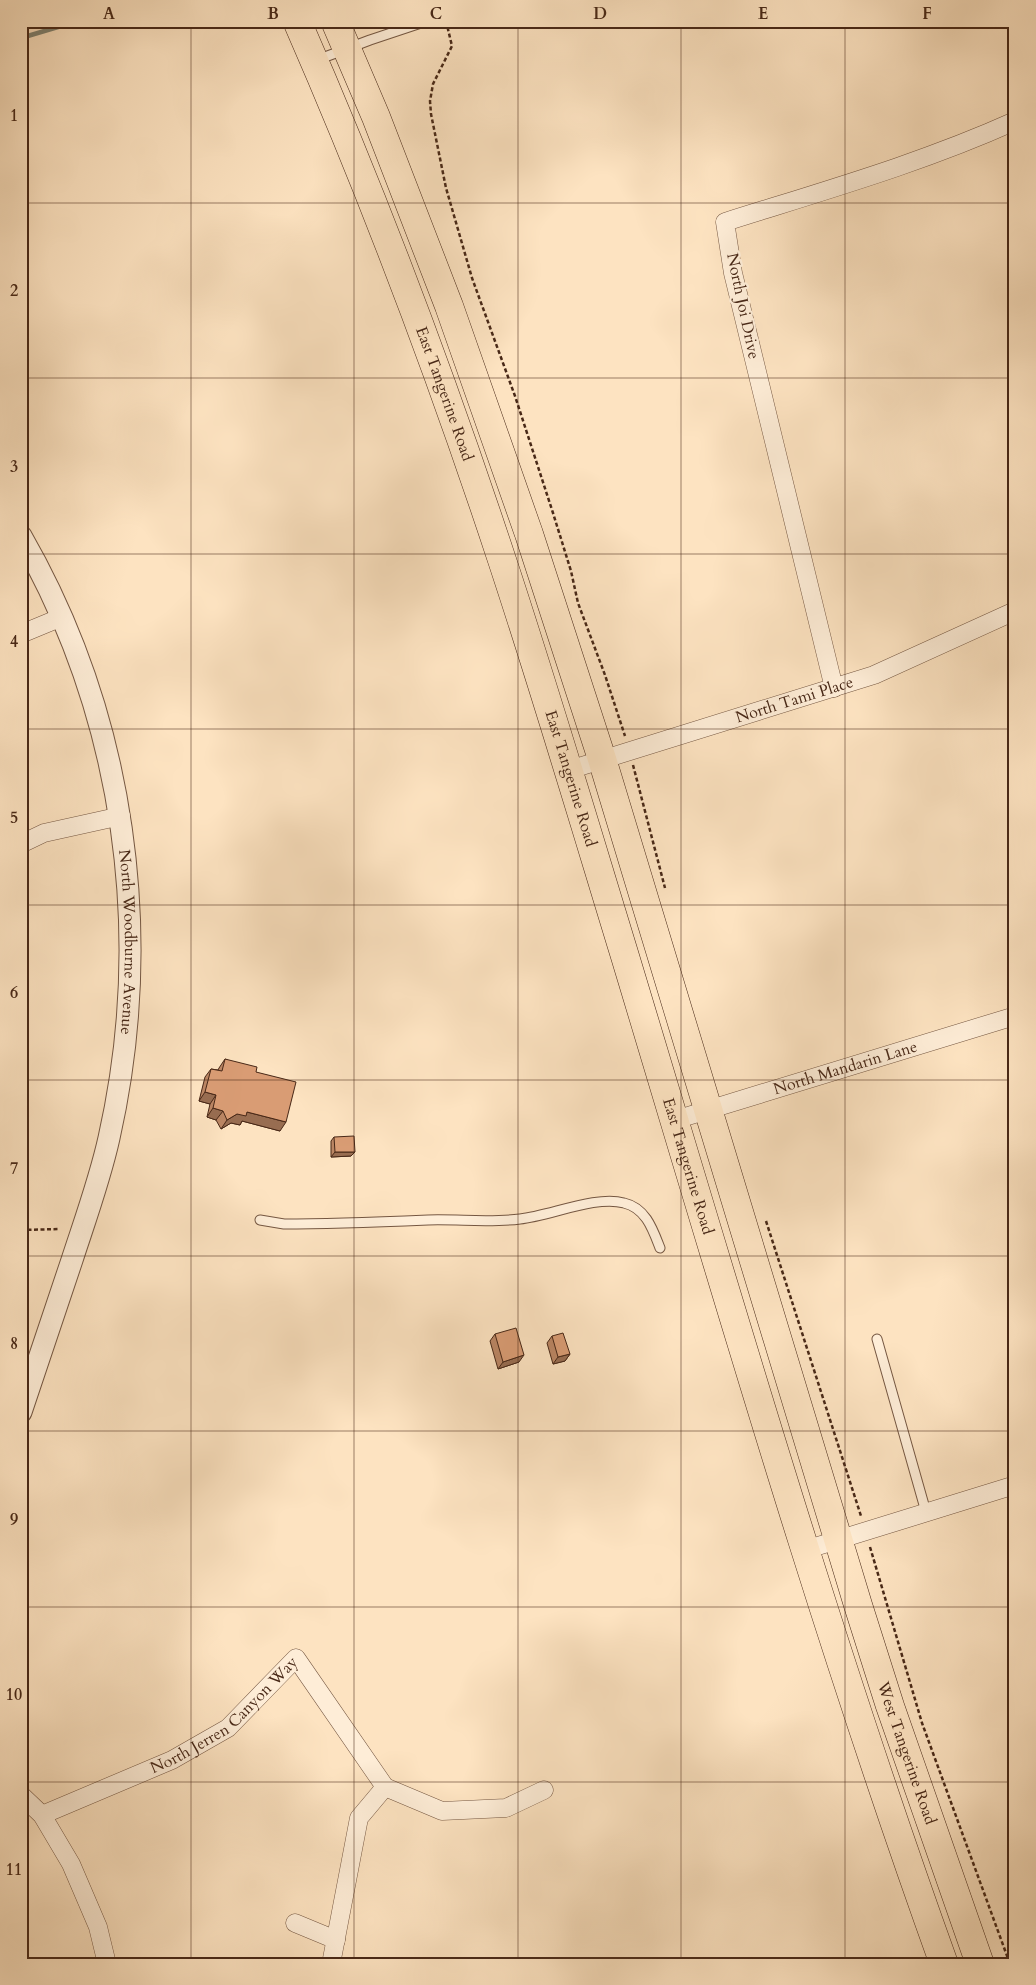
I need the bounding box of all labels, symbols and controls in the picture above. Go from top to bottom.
text: A [103,3,115,25]
text: B [267,3,279,25]
text: C [430,3,442,25]
text: D [593,3,607,25]
text: E [758,3,768,25]
text: F [922,3,932,25]
text: 1 [10,105,18,127]
street label: North Joi Drive [721,251,765,361]
text: 2 [10,280,18,302]
street label: East Tangerine Road [410,323,479,465]
text: 3 [10,456,18,478]
text: 4 [10,631,18,653]
street label: North Tami Place [733,671,856,729]
street label: East Tangerine Road [540,708,602,850]
text: 5 [10,807,18,829]
street label: North Woodburne Avenue [113,848,141,1036]
text: 6 [10,982,18,1004]
street label: North Mandarin Lane [771,1036,920,1100]
street label: East Tangerine Road [657,1095,719,1238]
text: 7 [10,1158,18,1180]
text: 8 [10,1333,18,1355]
text: 9 [10,1509,18,1531]
street label: North Jerren Canyon Way [147,1651,303,1779]
street label: West Tangerine Road [872,1678,942,1828]
text: 10 [6,1684,22,1706]
text: 11 [6,1859,22,1881]

